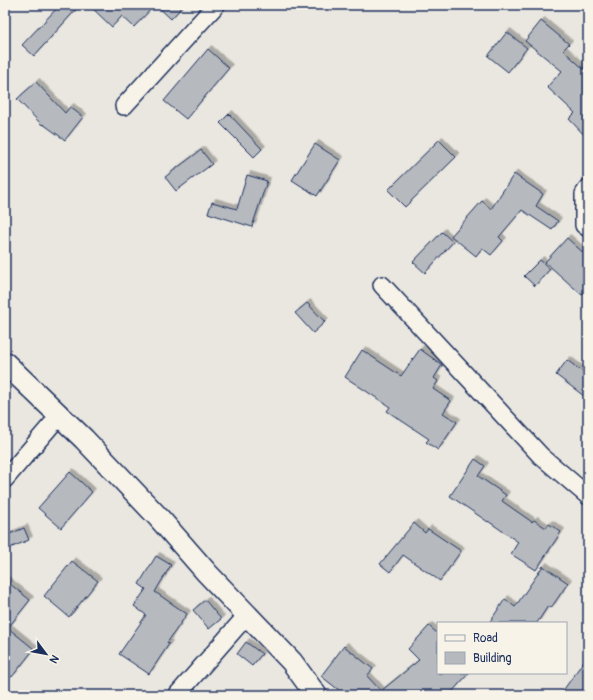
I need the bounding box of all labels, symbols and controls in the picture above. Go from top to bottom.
legend [437,622,567,674]
text: Road [473,631,498,646]
north arrow [26,634,66,674]
text: Building [473,651,512,666]
text: N [46,652,62,666]

